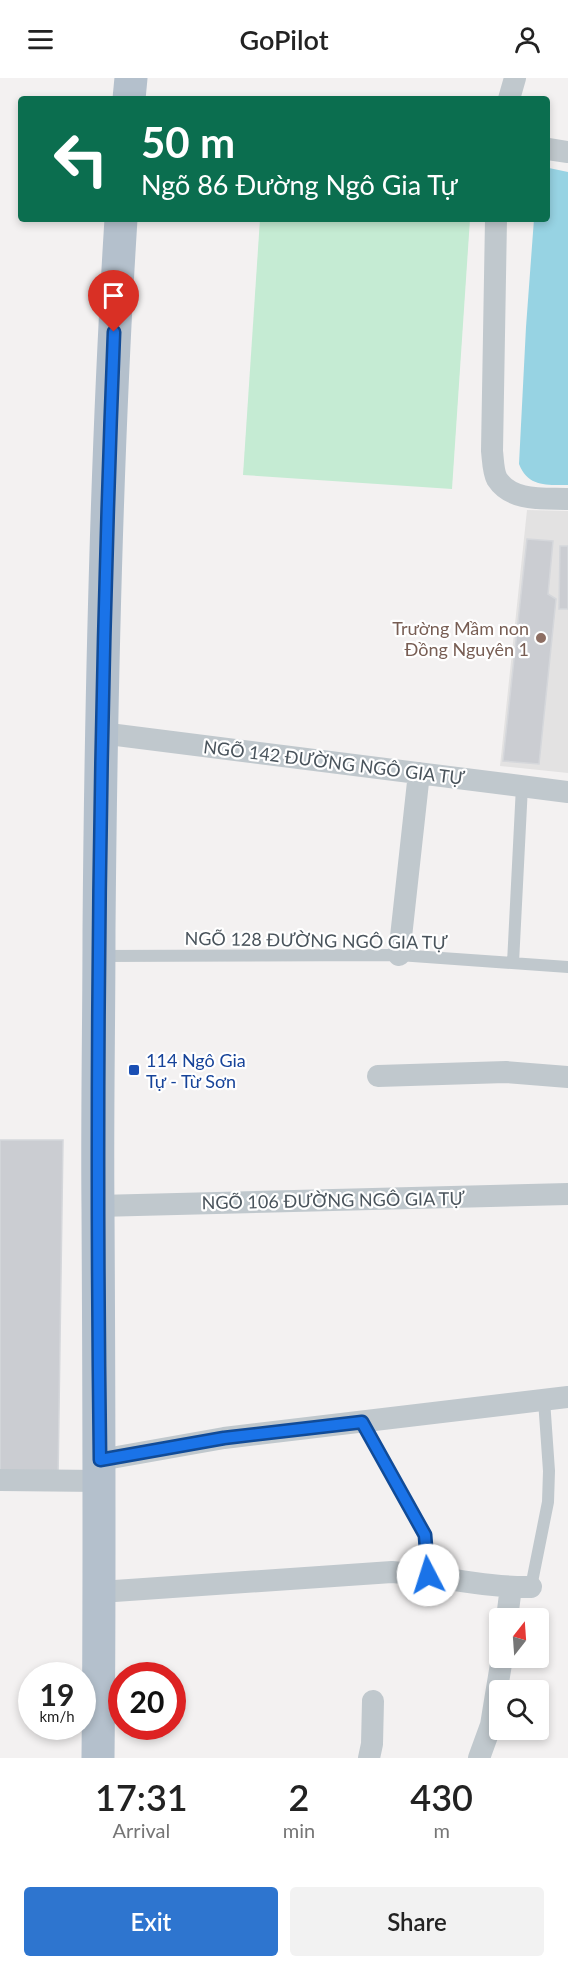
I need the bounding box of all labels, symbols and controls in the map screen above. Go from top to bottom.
icon: menu [24,23,57,56]
text: GoPilot [239,23,329,56]
icon: person [511,23,544,56]
text: 50 m [141,117,235,167]
icon: left [42,120,120,198]
text: Ngõ 86 Đường Ngô Gia Tự [141,168,458,201]
pin [88,270,139,332]
icon: arrive [97,279,130,312]
place label: Trường Mầm non Đồng Nguyên 1 [392,617,529,660]
marker: Trường Mầm non Đồng Nguyên 1 [534,631,548,645]
street label: NGÕ 142 ĐƯỜNG NGÔ GIA TỰ [202,735,467,789]
street label: NGÕ 128 ĐƯỜNG NGÔ GIA TỰ [184,927,448,953]
place label: 114 Ngô Gia Tự - Từ Sơn [146,1049,246,1092]
marker: 114 Ngô Gia Tự - Từ Sơn [127,1063,141,1077]
street label: NGÕ 106 ĐƯỜNG NGÔ GIA TỰ [201,1187,465,1213]
position arrow [396,1543,460,1607]
north arrow [489,1608,549,1668]
map controls [489,1608,549,1740]
speed limit sign: 20 [108,1662,186,1740]
text: 19 [40,1676,74,1712]
button: search [489,1680,549,1740]
text: km/h [39,1707,75,1725]
text: 17:31 [95,1775,188,1819]
text: 2 [289,1775,309,1819]
text: 430 [410,1775,473,1819]
text: Arrival [113,1818,170,1842]
text: min [283,1818,315,1842]
text: m [433,1818,450,1842]
button: Exit [24,1887,278,1956]
button: Share [290,1887,544,1956]

